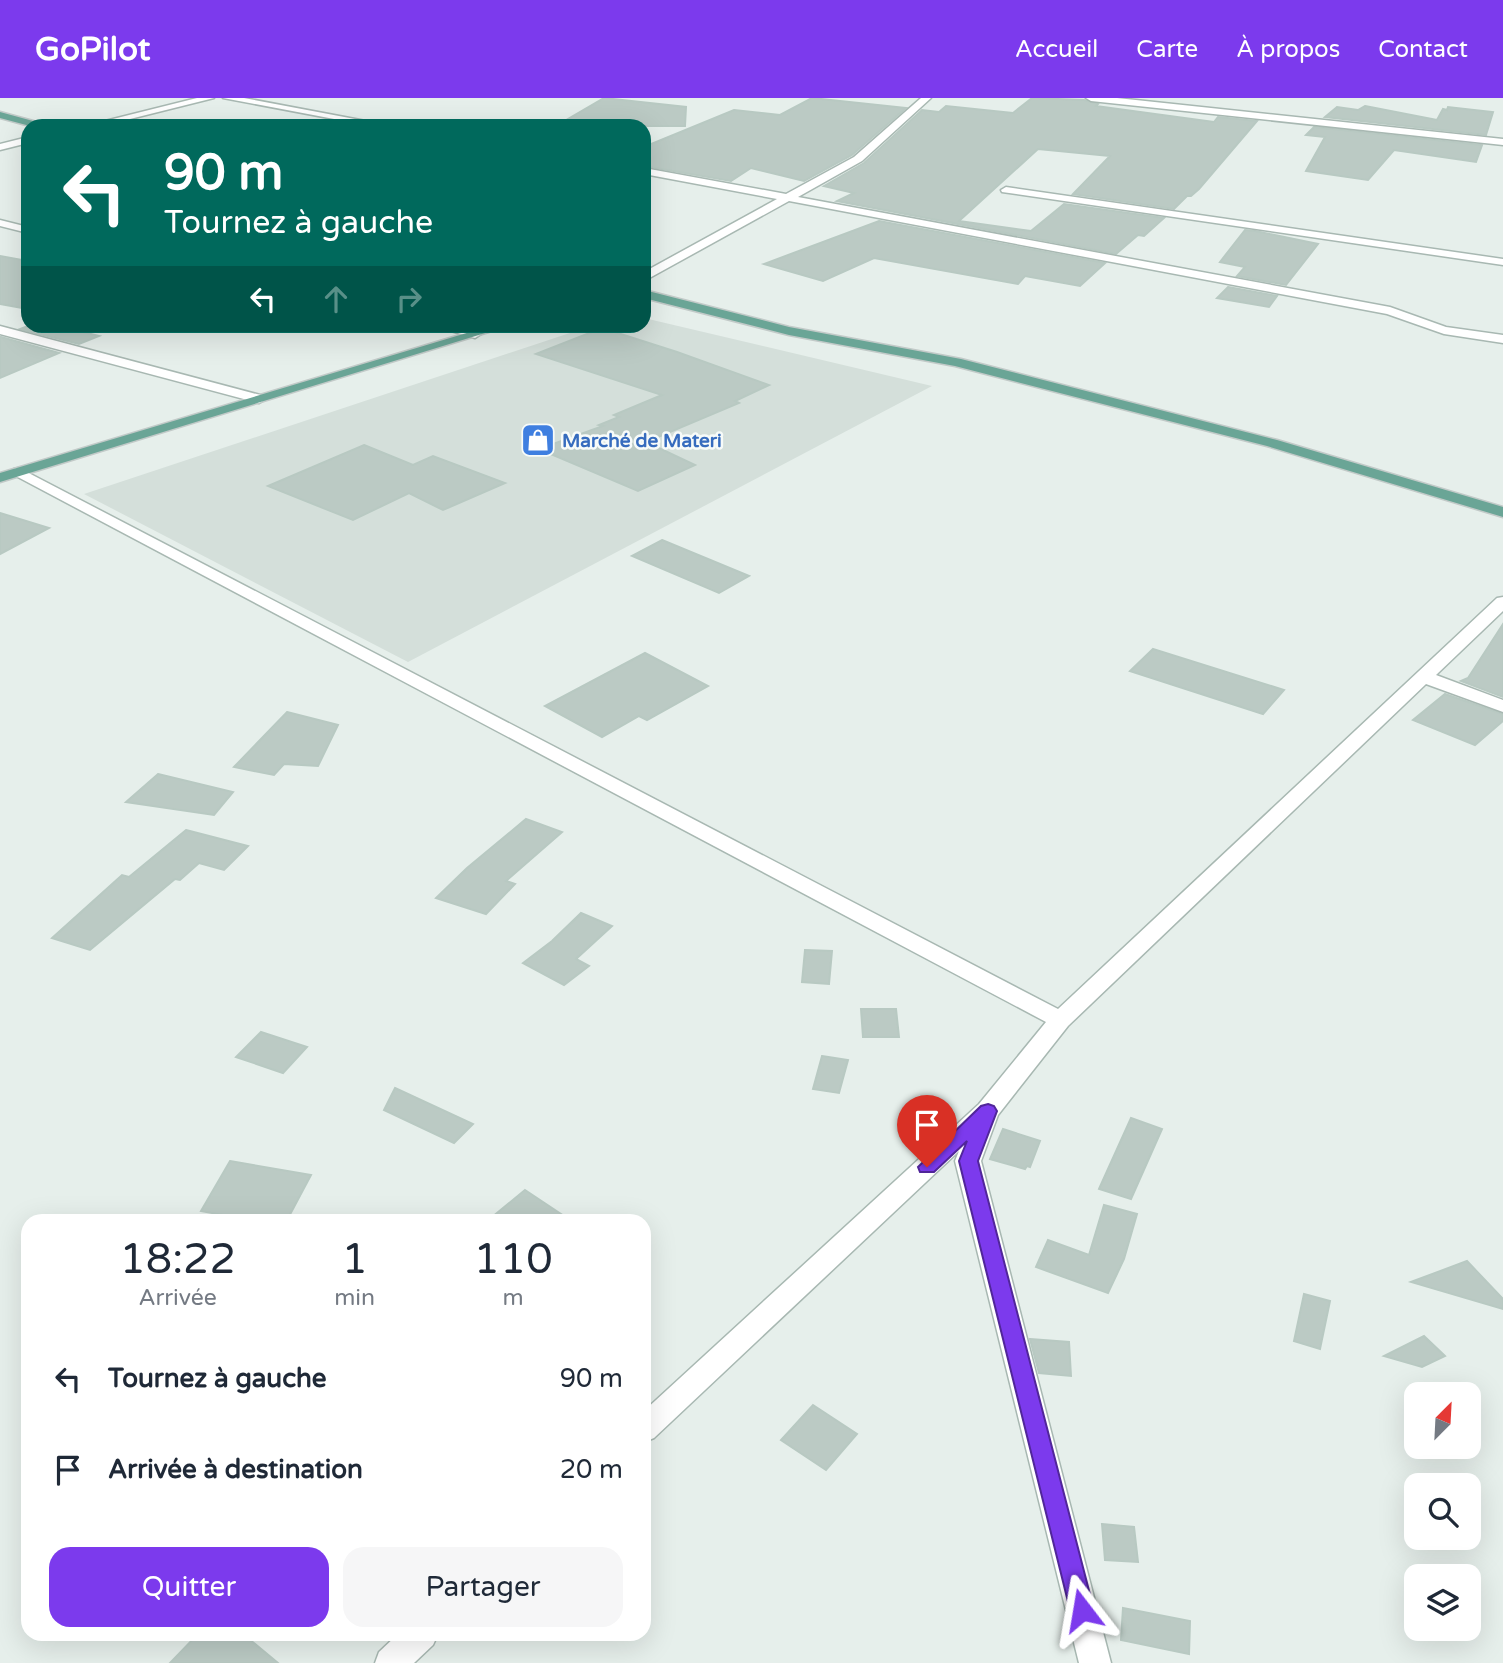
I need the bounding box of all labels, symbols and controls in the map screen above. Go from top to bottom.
text: GoPilot [35,30,150,69]
text: Accueil [1015,35,1098,64]
text: Carte [1136,35,1198,64]
text: À propos [1236,35,1340,64]
text: Contact [1378,35,1468,64]
text: 90 m [164,144,283,203]
icon: left [49,147,140,238]
text: Tournez à gauche [164,204,433,242]
icon: left [244,280,282,318]
icon: ahead [317,280,355,318]
icon: right [390,280,428,318]
shop icon: Marché de Materi [519,421,557,459]
place label: Marché de Materi [562,430,722,452]
pin [897,1095,957,1167]
icon: arrive [908,1106,946,1144]
text: 18:22 [119,1234,236,1285]
text: 1 [341,1234,368,1285]
text: 110 [473,1234,553,1285]
text: Arrivée [138,1284,217,1312]
text: min [334,1284,375,1312]
text: m [502,1284,524,1312]
icon: left [49,1360,87,1398]
text: Tournez à gauche [108,1363,327,1394]
text: 90 m [560,1363,623,1394]
north arrow [1404,1382,1480,1460]
map controls [1404,1382,1481,1641]
icon: arrive [49,1451,87,1489]
text: Arrivée à destination [108,1454,363,1485]
text: 20 m [560,1454,623,1485]
button: search [1404,1473,1481,1550]
button: Quitter [49,1547,329,1627]
button: Partager [343,1547,623,1627]
button: layers [1404,1564,1481,1641]
position arrow [1045,1573,1119,1647]

